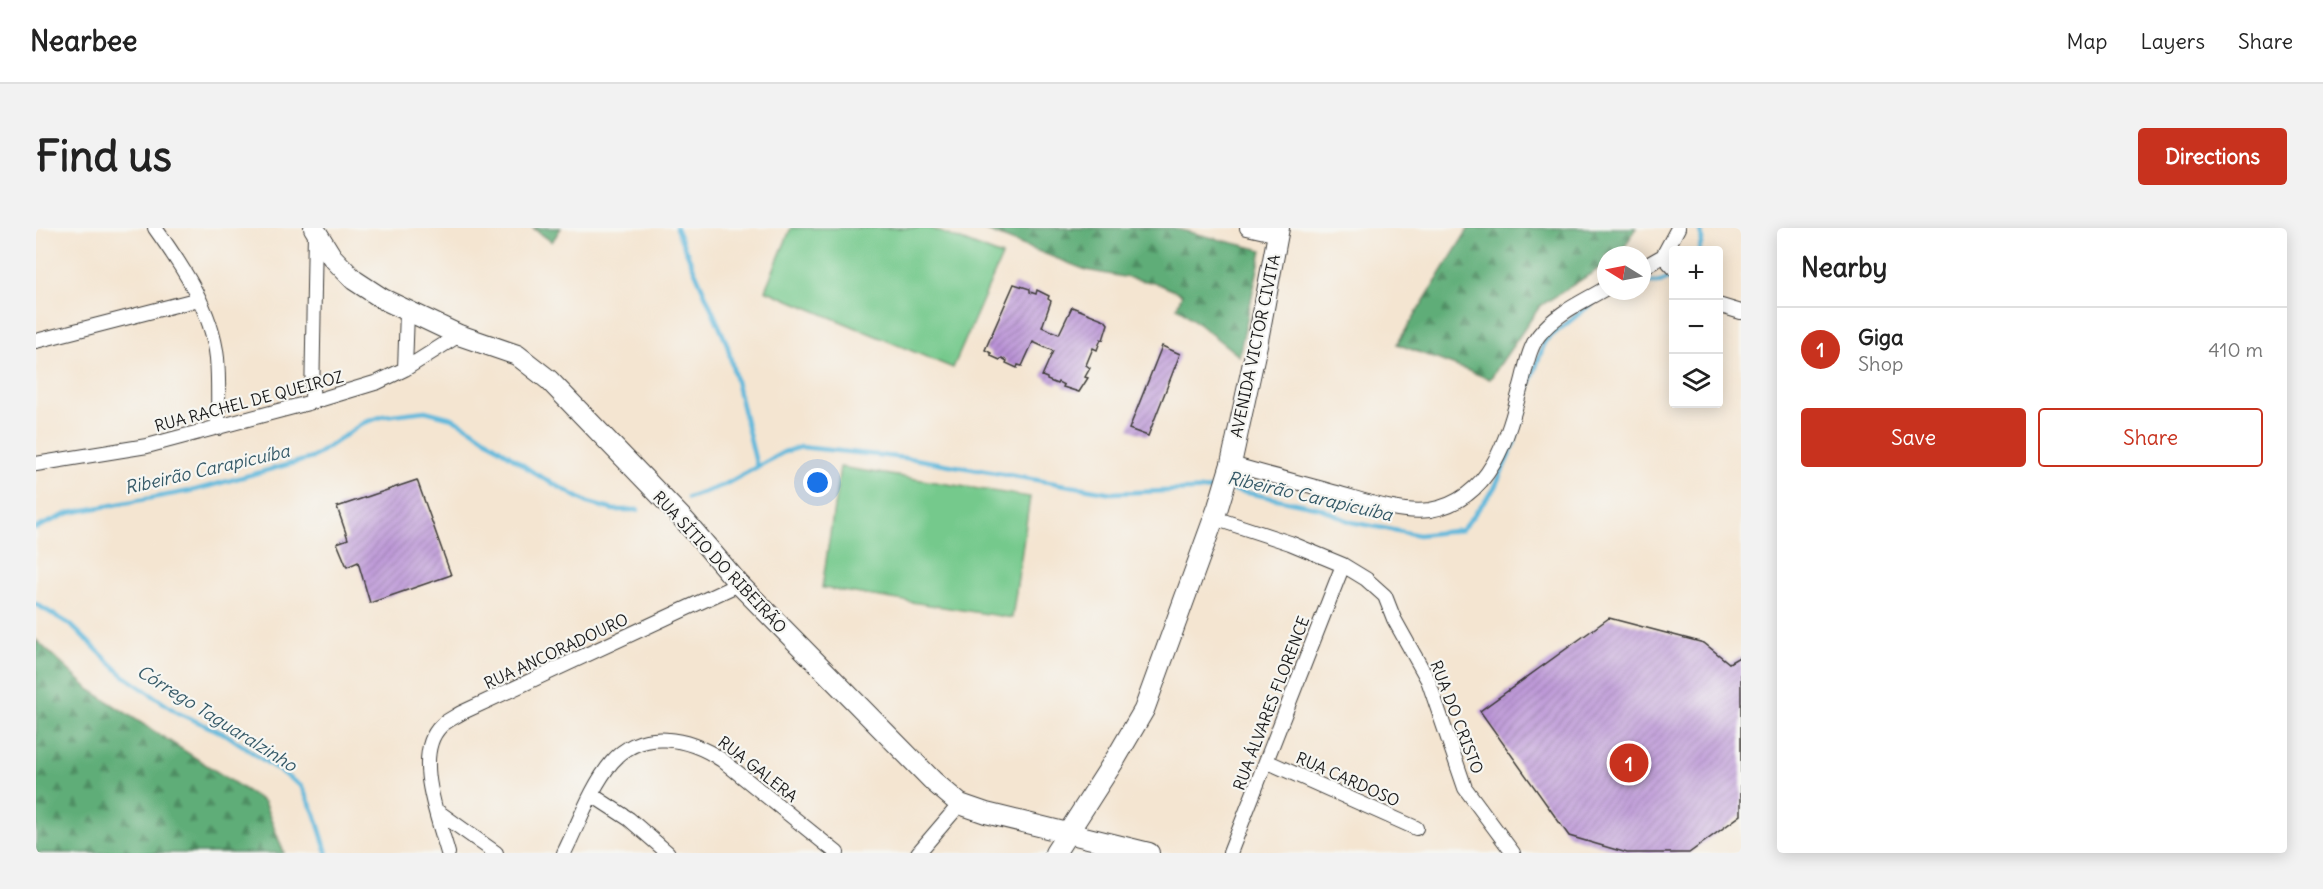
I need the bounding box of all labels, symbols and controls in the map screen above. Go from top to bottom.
text: Nearbee [30,23,137,59]
text: Map [2067,28,2107,55]
text: Layers [2140,28,2205,55]
text: Share [2238,28,2293,55]
button: Directions [2138,128,2287,185]
text: Find us [36,130,172,182]
north arrow [1597,246,1651,300]
map controls [1669,246,1723,408]
button: + [1669,246,1723,300]
text: Nearby [1801,251,1887,284]
street label: AVENIDA VICTOR CIVITA [1226,253,1284,439]
button: − [1669,300,1723,354]
text: Giga [1858,323,1904,351]
text: 1 [1817,337,1824,362]
text: 410 m [2208,337,2263,362]
text: Shop [1858,351,1903,376]
button: layers [1669,354,1723,408]
street label: RUA RACHEL DE QUEIROZ [152,366,346,436]
button: Save [1801,408,2026,467]
button: Share [2038,408,2263,467]
water label: Ribeirão Carapicuíba [122,438,293,499]
water label: Ribeirão Carapicuíba [1225,466,1396,527]
your location [803,468,832,497]
street label: RUA SÍTIO DO RIBEIRÃO [649,487,791,637]
street label: RUA ANCORADOURO [481,609,631,693]
street label: RUA ÁLVARES FLORENCE [1229,613,1313,793]
street label: RUA DO CRISTO [1426,658,1488,776]
water label: Córrego Taguaralzinho [133,659,302,777]
street label: RUA GALERA [714,732,802,806]
pin: 1 [1610,740,1648,786]
street label: RUA CARDOSO [1293,747,1403,811]

